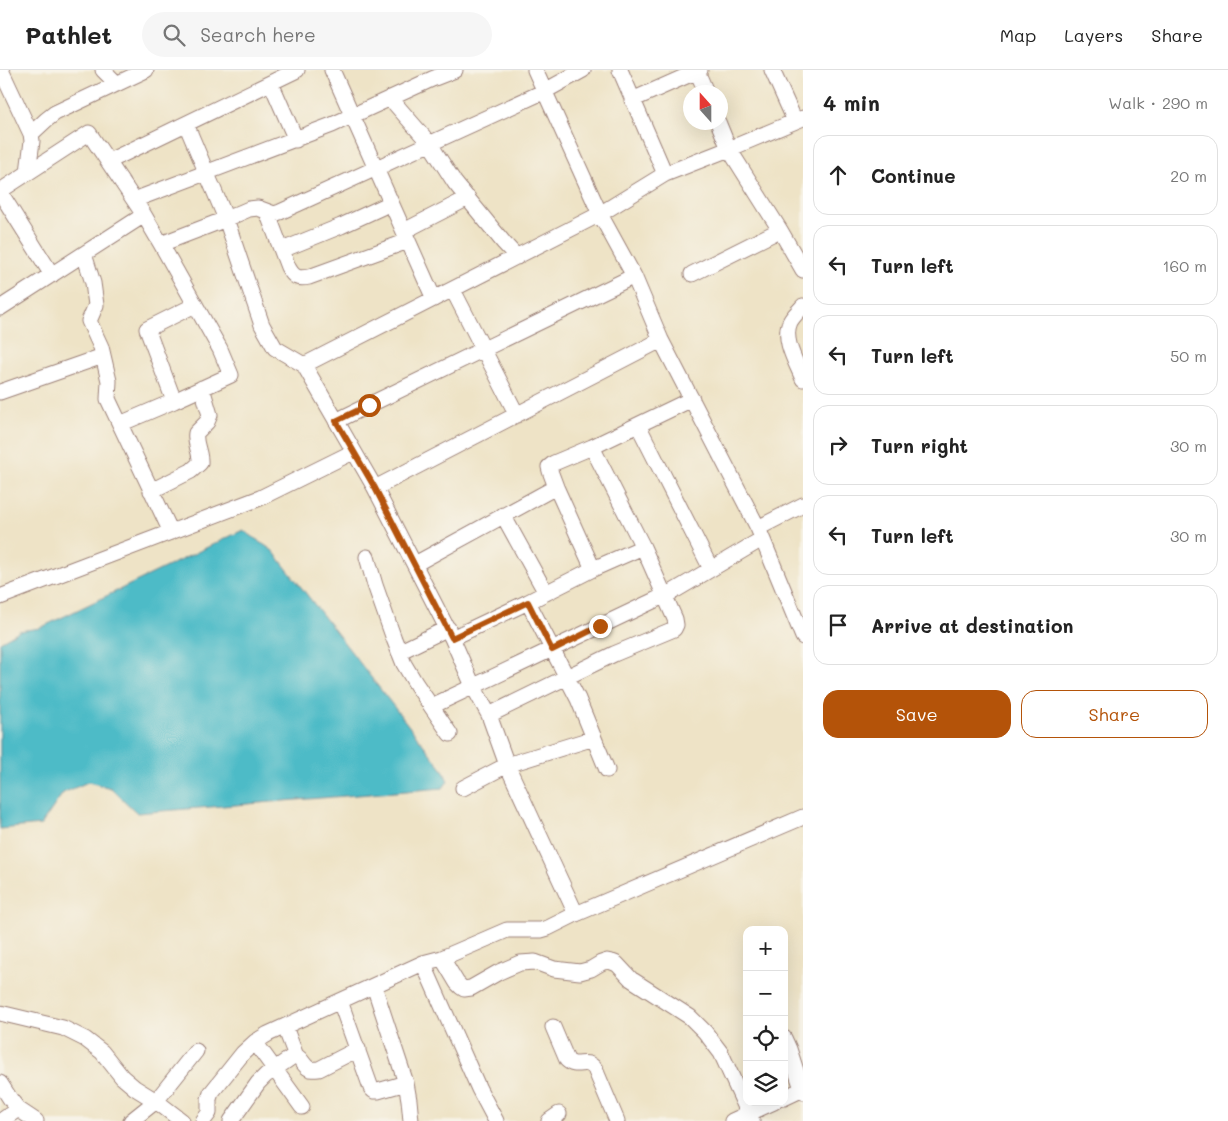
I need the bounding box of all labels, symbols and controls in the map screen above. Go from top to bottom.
search box [142,12,492,57]
text: Pathlet [25,19,112,50]
icon: search [160,21,188,49]
text: Search here [200,22,316,47]
text: Map [1000,23,1036,47]
text: Layers [1064,23,1123,47]
text: Share [1151,23,1203,47]
north arrow [683,85,728,130]
text: 4 min [823,89,880,116]
text: Walk · 290 m [1108,92,1208,113]
icon: ahead [824,161,852,189]
text: Continue [871,163,956,188]
text: 20 m [1170,165,1207,186]
icon: left [824,251,852,279]
text: Turn left [871,253,954,278]
text: 160 m [1162,255,1207,276]
icon: left [824,341,852,369]
text: Turn left [871,343,954,368]
text: 50 m [1170,345,1207,366]
route start [358,394,381,417]
icon: right [824,431,852,459]
text: Turn right [871,433,968,458]
text: 30 m [1170,435,1207,456]
icon: left [824,521,852,549]
text: Turn left [871,523,954,548]
text: 30 m [1170,525,1207,546]
icon: arrive [824,611,852,639]
text: Arrive at destination [871,613,1074,638]
route end [589,615,612,638]
button: Save [823,690,1011,738]
button: Share [1021,690,1208,738]
map controls [743,926,788,1106]
button: + [743,926,788,971]
button: − [743,971,788,1016]
button: locate [743,1016,788,1061]
button: layers [743,1061,788,1106]

